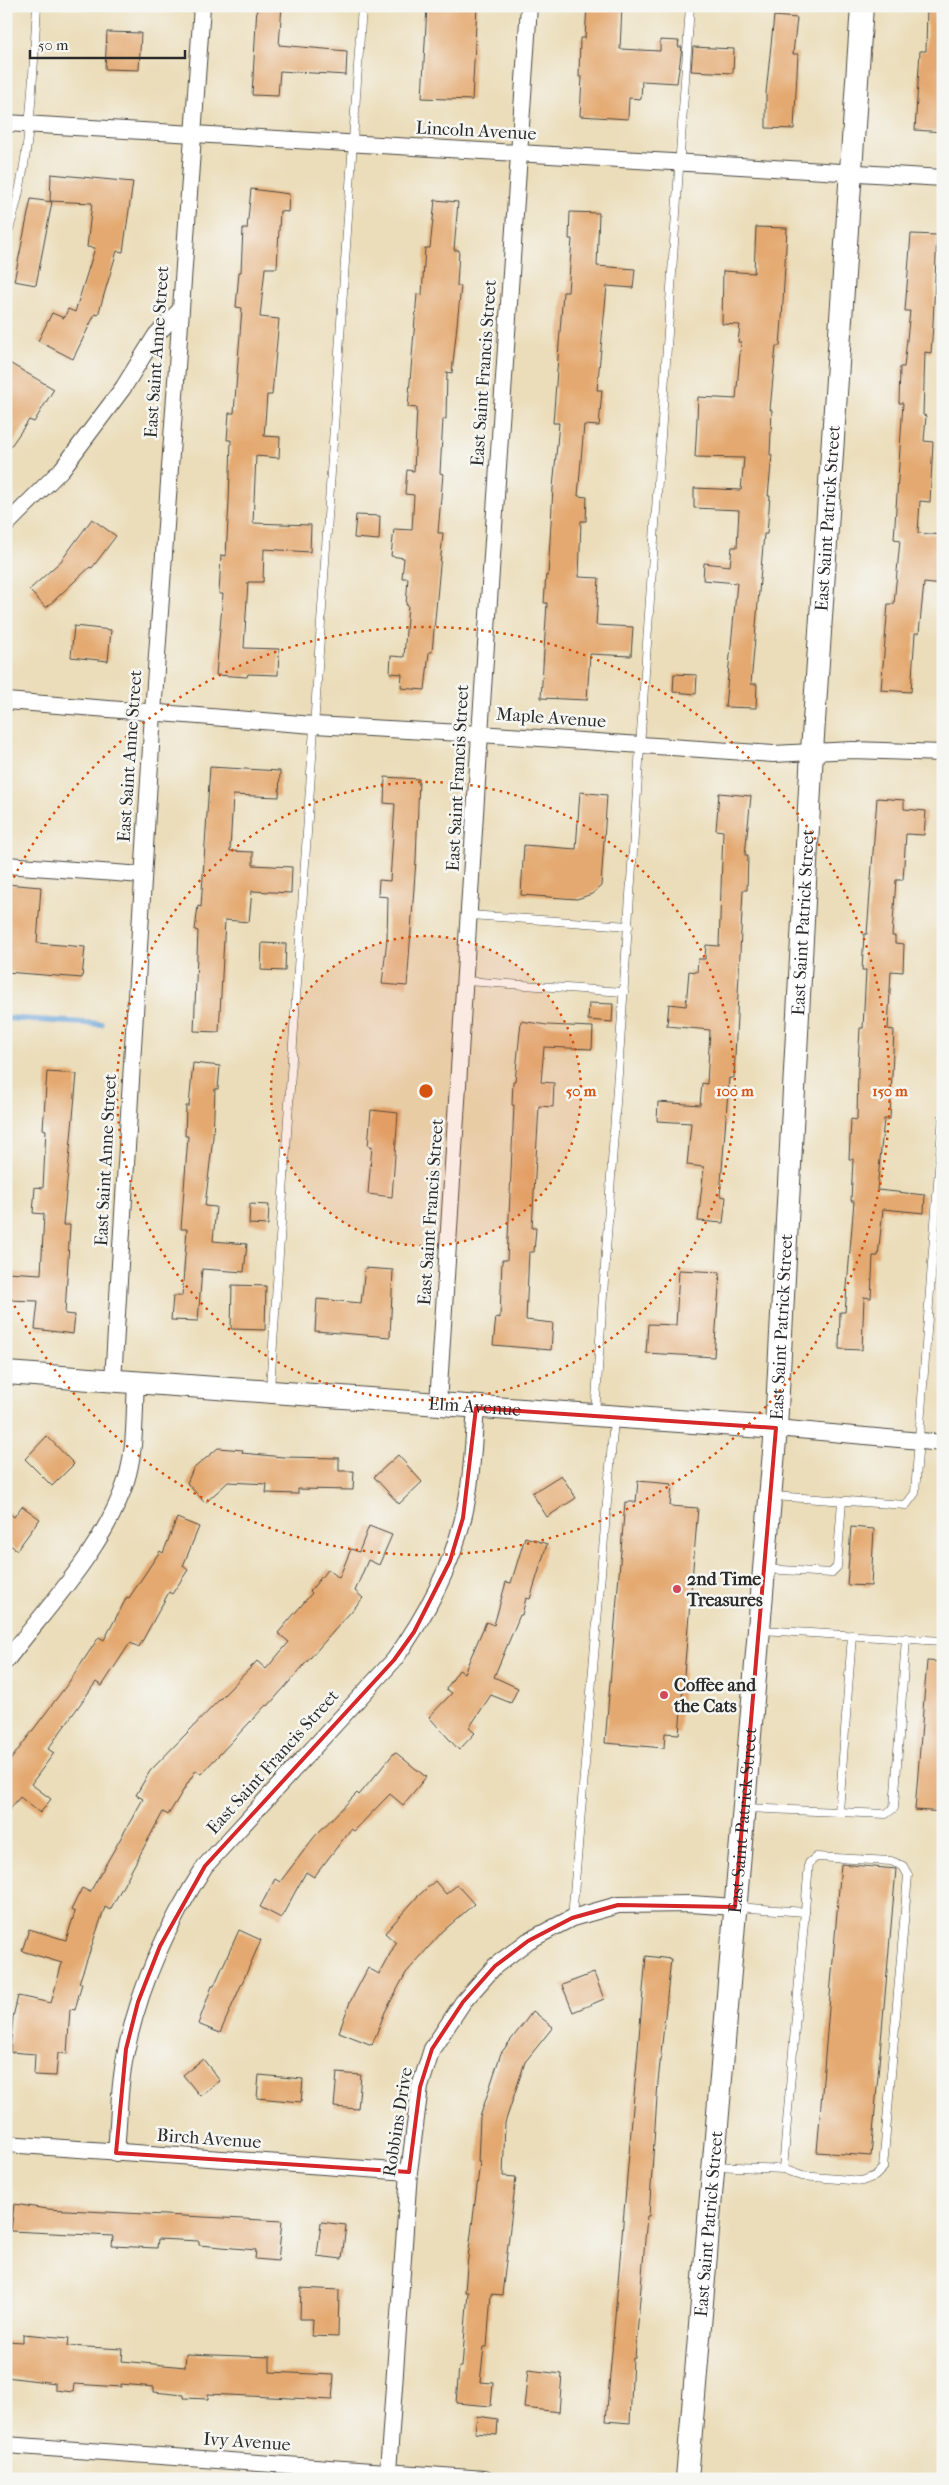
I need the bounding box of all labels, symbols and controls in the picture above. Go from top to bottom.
scale bar [30,28,185,60]
text: 50 m [38,36,69,54]
street label: Lincoln Avenue [415,117,537,145]
street label: East Saint Anne Street [141,265,174,439]
street label: East Saint Francis Street [467,278,501,467]
street label: East Saint Patrick Street [811,424,844,612]
street label: East Saint Anne Street [114,669,147,843]
street label: East Saint Francis Street [443,683,473,872]
street label: Maple Avenue [495,704,607,732]
street label: East Saint Patrick Street [787,828,818,1016]
street label: East Saint Anne Street [91,1073,121,1247]
centre of rings [417,1082,435,1100]
text: 50 m [566,1082,597,1100]
text: 100 m [716,1082,754,1100]
text: 150 m [872,1082,908,1100]
street label: East Saint Francis Street [414,1117,448,1306]
street label: East Saint Patrick Street [766,1233,797,1421]
street label: Elm Avenue [428,1393,522,1420]
place label: 2nd Time Treasures [686,1569,763,1611]
marker: 2nd Time Treasures [671,1583,683,1595]
place label: Coffee and the Cats [673,1675,757,1717]
street label: East Saint Francis Street [203,1685,344,1839]
marker: Coffee and the Cats [658,1689,670,1701]
street label: East Saint Patrick Street [724,1726,761,1914]
street label: Robbins Drive [379,2066,417,2178]
street label: Birch Avenue [156,2125,262,2153]
street label: East Saint Patrick Street [690,2129,727,2318]
street label: Ivy Avenue [203,2428,291,2456]

